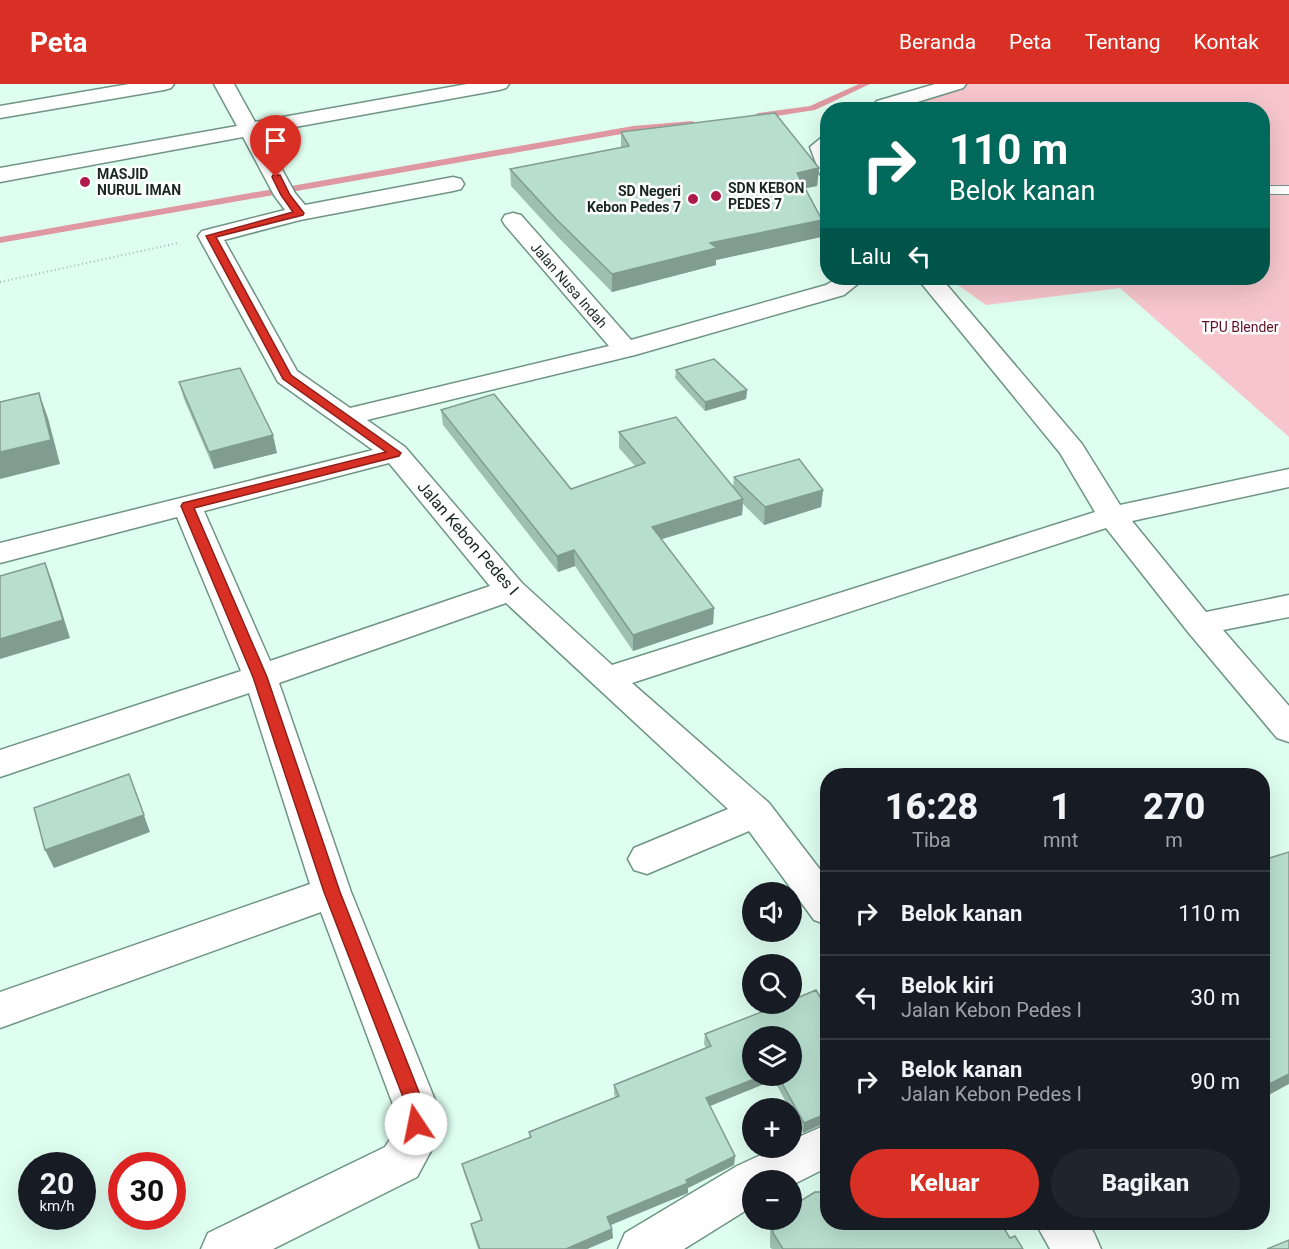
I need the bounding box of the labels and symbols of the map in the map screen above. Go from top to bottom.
pin [250,115,301,177]
place label: MASJID NURUL IMAN [97,166,181,198]
marker: MASJID NURUL IMAN [78,175,92,189]
place label: SDN KEBON PEDES 7 [728,180,804,212]
place label: SD Negeri Kebon Pedes 7 [587,183,681,215]
marker: SDN KEBON PEDES 7 [709,189,723,203]
marker: SD Negeri Kebon Pedes 7 [686,192,700,206]
street label: Jalan Nusa Indah [527,239,611,331]
park label: TPU Blender [1201,319,1279,335]
street label: Jalan Kebon Pedes I [413,477,523,599]
position arrow [384,1092,448,1156]
speed limit sign: 30 [108,1152,186,1230]

